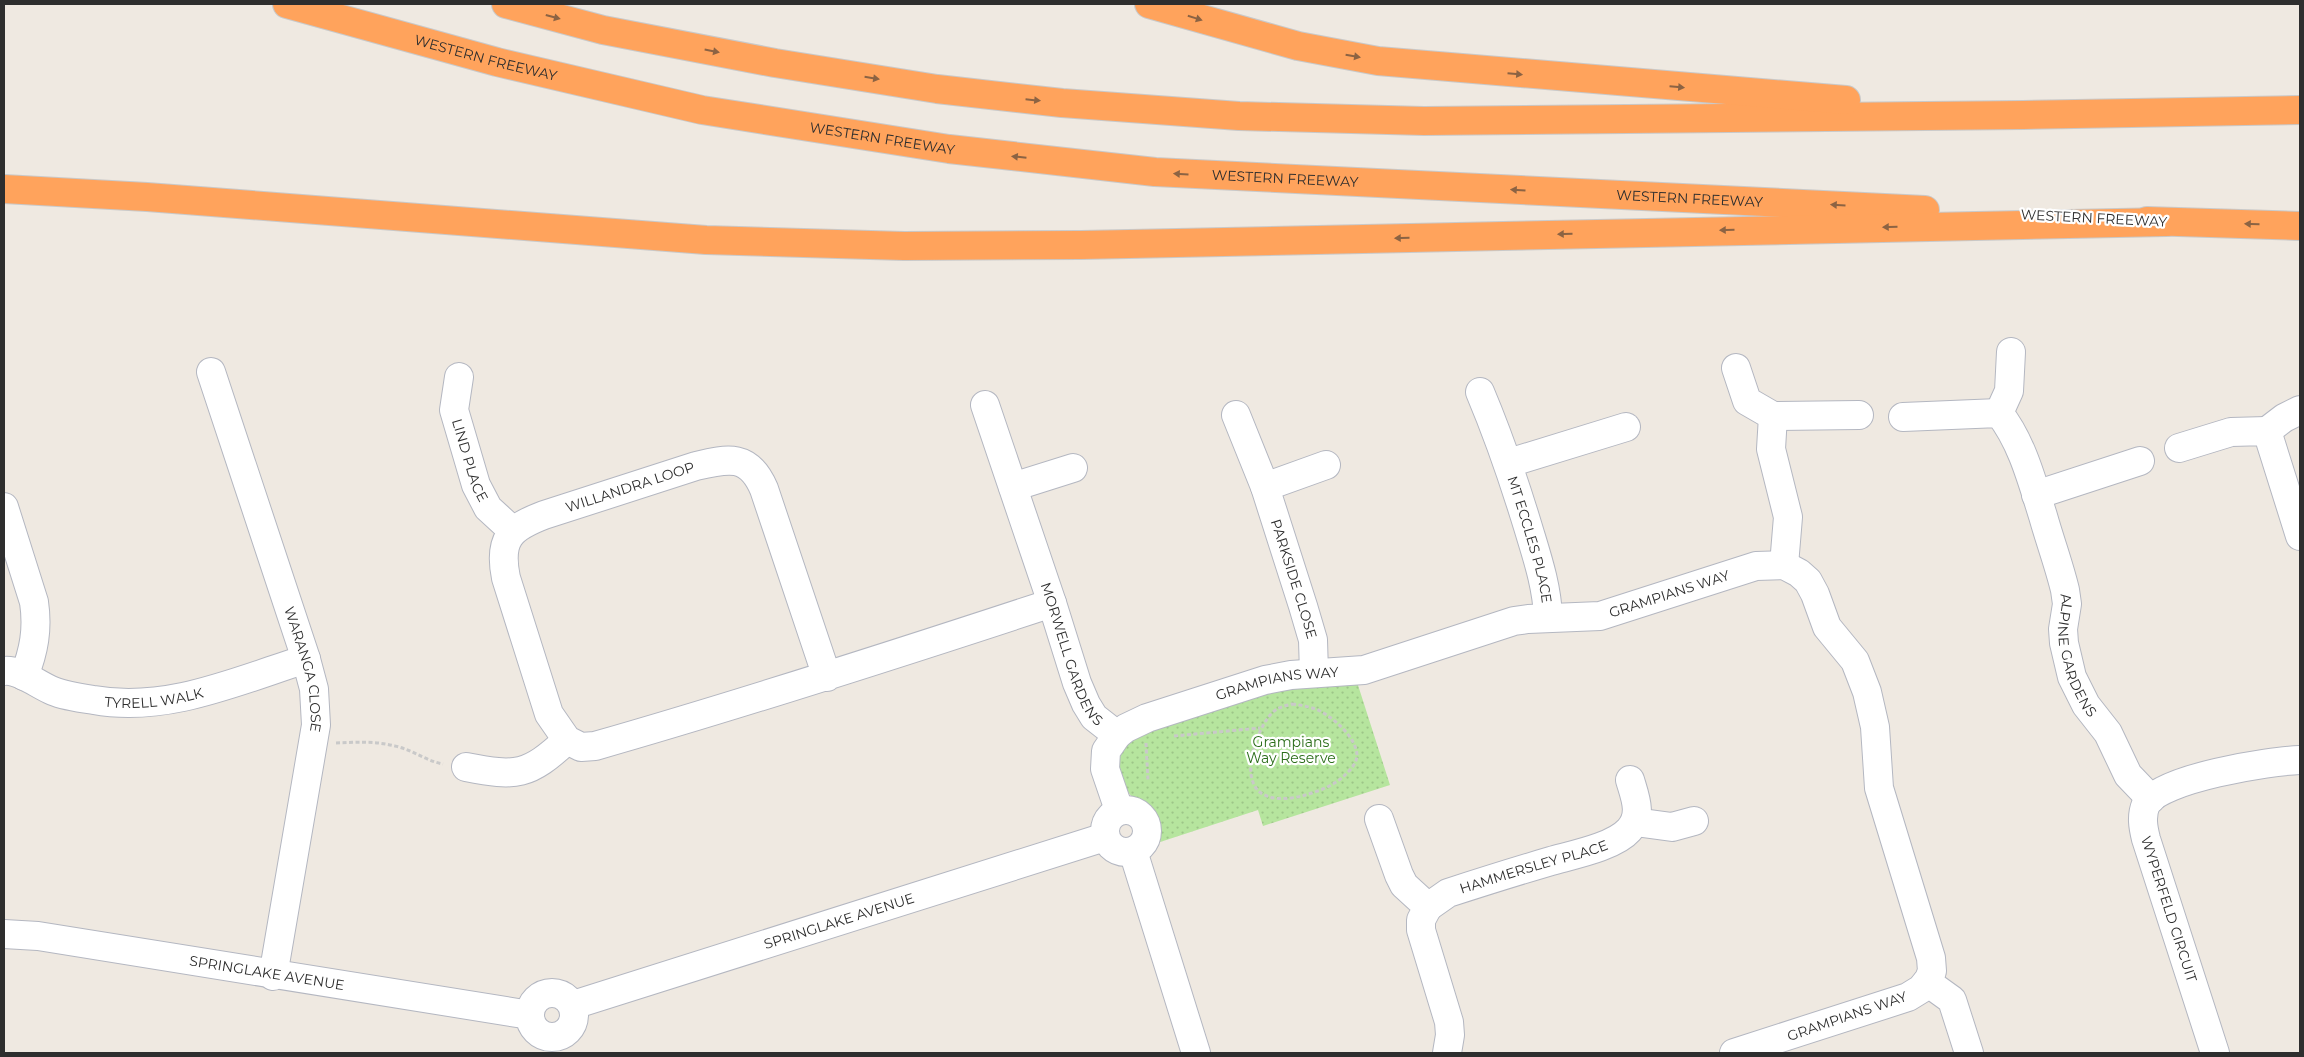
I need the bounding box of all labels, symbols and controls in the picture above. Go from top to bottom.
one-way arrow [546,13,561,21]
one-way arrow [1188,15,1203,22]
street label: WESTERN FREEWAY [412,31,559,85]
one-way arrow [704,47,720,55]
one-way arrow [1346,53,1362,61]
one-way arrow [1507,70,1523,78]
one-way arrow [864,75,880,83]
one-way arrow [1669,83,1685,91]
one-way arrow [1025,96,1041,104]
street label: WESTERN FREEWAY [808,118,956,159]
one-way arrow [1011,153,1027,161]
street label: WESTERN FREEWAY [1211,166,1359,191]
one-way arrow [1173,169,1189,177]
one-way arrow [1510,186,1526,194]
street label: WESTERN FREEWAY [1616,186,1763,211]
one-way arrow [1829,201,1845,209]
street label: WESTERN FREEWAY [2020,205,2168,231]
one-way arrow [2243,220,2259,228]
one-way arrow [1882,223,1898,231]
one-way arrow [1719,227,1735,235]
one-way arrow [1557,230,1573,238]
one-way arrow [1394,234,1410,242]
street label: LIND PLACE [448,416,492,505]
street label: WILLANDRA LOOP [563,458,697,516]
street label: MT ECCLES PLACE [1503,474,1556,604]
street label: PARKSIDE CLOSE [1267,517,1321,641]
street label: GRAMPIANS WAY [1607,566,1732,622]
street label: MORWELL GARDENS [1037,580,1107,730]
street label: ALPINE GARDENS [2054,592,2101,721]
street label: WARANGA CLOSE [280,604,325,733]
street label: GRAMPIANS WAY [1213,663,1339,704]
street label: TYRELL WALK [103,684,205,712]
park label: Grampians Way Reserve [1246,733,1336,767]
street label: WYPERFELD CIRCUIT [2137,834,2201,984]
street label: HAMMERSLEY PLACE [1457,836,1610,898]
street label: SPRINGLAKE AVENUE [762,889,917,953]
street label: SPRINGLAKE AVENUE [188,951,346,994]
street label: GRAMPIANS WAY [1785,987,1909,1045]

